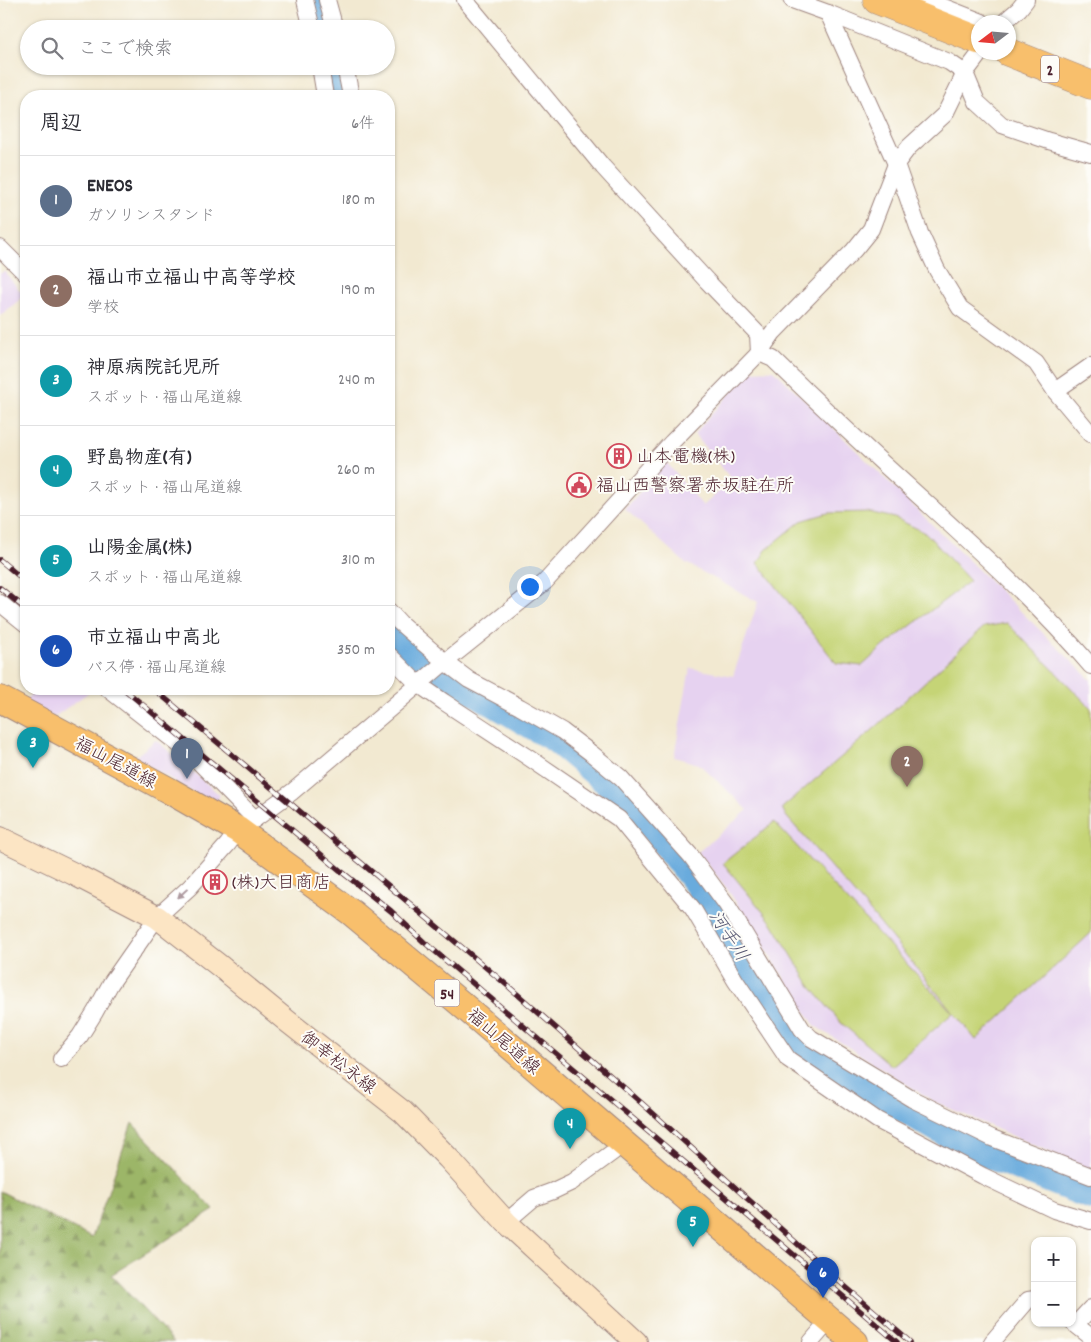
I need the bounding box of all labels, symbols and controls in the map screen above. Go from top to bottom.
north arrow [971,15,1016,60]
search box [20,20,395,75]
icon: search [38,34,66,62]
text: ここで検索 [78,37,173,64]
road number: 2 [1041,56,1059,82]
text: 周辺 [40,110,82,140]
text: 6件 [351,113,375,136]
text: ENEOS [87,174,133,201]
text: 1 [54,189,58,212]
text: 180 m [342,189,375,212]
text: ガソリンスタンド [87,205,215,228]
text: 福山市立福山中高等学校 [87,266,296,293]
text: 2 [53,279,60,302]
text: 190 m [341,279,375,302]
text: 学校 [87,297,119,320]
text: 神原病院託児所 [87,356,220,383]
text: 3 [52,369,60,392]
text: 240 m [338,369,375,392]
text: スポット · 福山尾道線 [87,387,242,410]
building icon: 山本電機(株) [606,443,632,469]
text: 野島物産(有) [87,446,192,473]
place label: 山本電機(株) [636,446,735,471]
text: 4 [53,459,59,482]
text: 260 m [337,459,375,482]
public building icon: 福山西警察署赤坂駐在所 [566,472,592,498]
place label: 福山西警察署赤坂駐在所 [596,475,794,500]
text: スポット · 福山尾道線 [87,477,242,500]
text: 山陽金属(株) [87,536,192,563]
text: 5 [52,549,60,572]
text: 310 m [341,549,375,572]
text: スポット · 福山尾道線 [87,567,242,590]
your location [517,574,543,600]
text: 市立福山中高北 [87,626,220,653]
text: 6 [52,639,60,662]
text: 350 m [337,639,375,662]
text: バス停 · 福山尾道線 [87,657,226,680]
pin: 3 [17,727,49,768]
street label: 福山尾道線 [69,732,160,796]
pin: 1 [171,738,203,779]
pin: 2 [891,746,923,787]
building icon: (株)大目商店 [202,869,228,895]
place label: (株)大目商店 [232,872,331,897]
one-way arrow [178,887,190,899]
water label: 河手川 [700,906,754,968]
road number: 54 [434,980,460,1006]
street label: 福山尾道線 [460,1004,545,1082]
street label: 御幸松永線 [294,1026,381,1102]
pin: 4 [554,1108,586,1149]
pin: 5 [677,1206,709,1247]
map controls [1031,1237,1076,1327]
button: + [1031,1237,1076,1282]
pin: 6 [807,1257,839,1298]
button: − [1031,1282,1076,1327]

